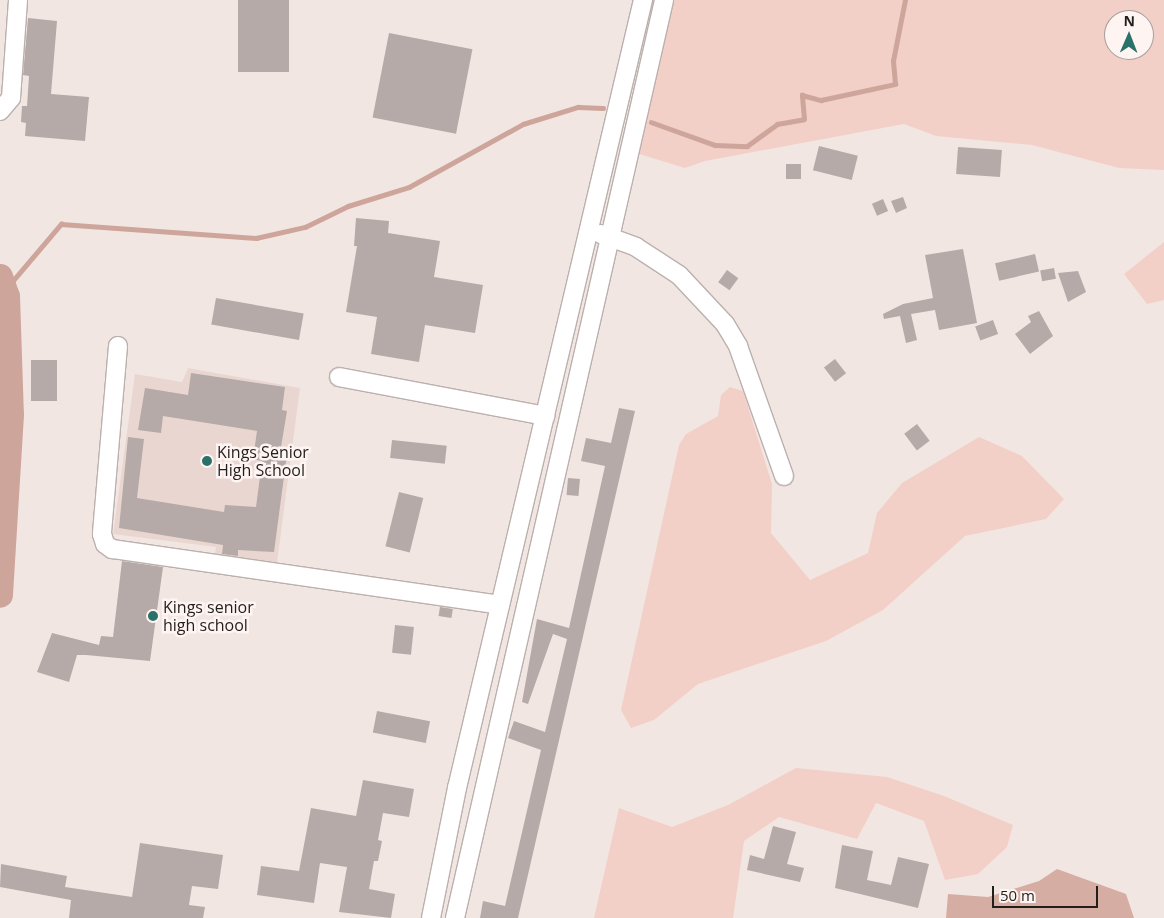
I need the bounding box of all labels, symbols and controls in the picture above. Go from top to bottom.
north arrow [1104,10,1154,60]
text: N [1123,11,1135,30]
place label: Kings Senior High School [217,442,309,480]
marker: Kings Senior High School [201,455,213,467]
place label: Kings senior high school [163,597,254,635]
marker: Kings senior high school [147,610,159,622]
scale bar [994,876,1100,908]
text: 50 m [1000,885,1035,905]

